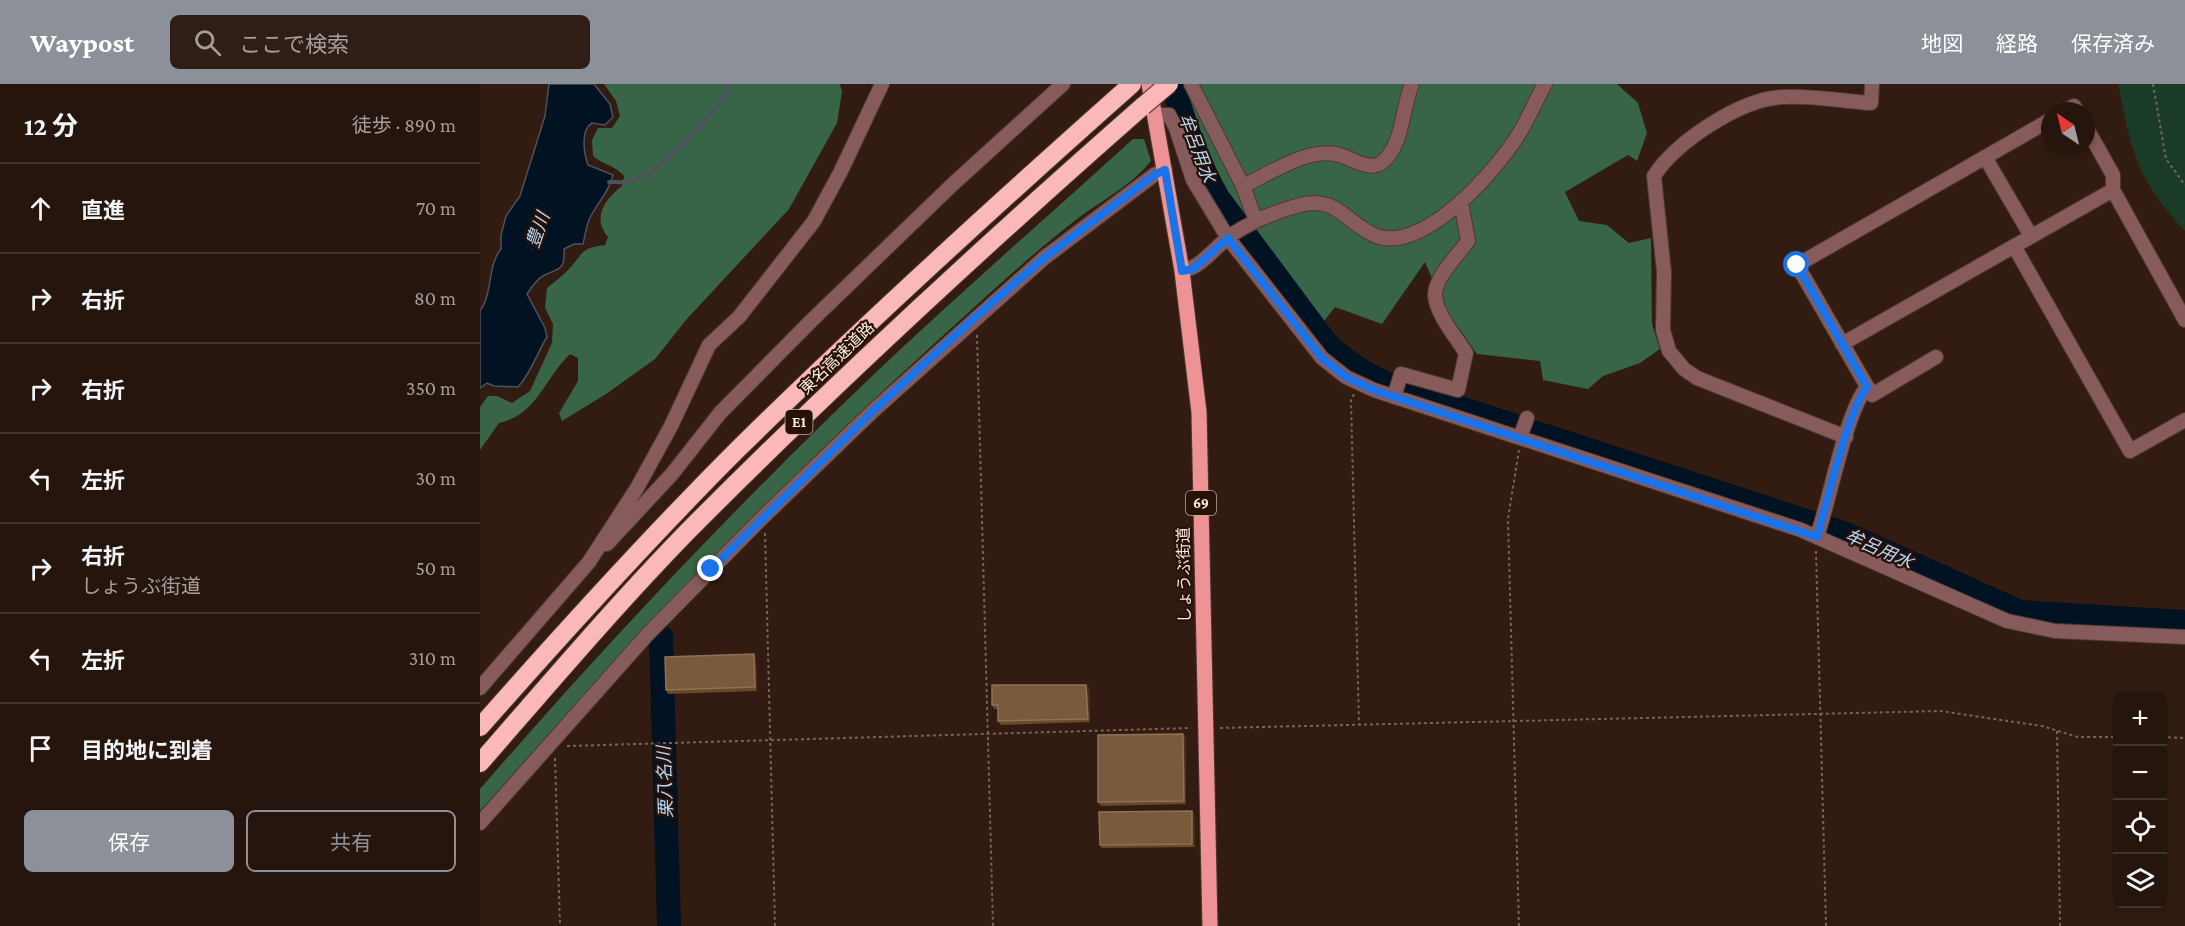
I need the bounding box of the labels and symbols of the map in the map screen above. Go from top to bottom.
north arrow [2041,102,2095,156]
water label: 牟呂用水 [1175,111,1220,187]
water label: 豊川 [523,208,554,250]
route start [1783,251,1809,277]
street label: 東名高速道路 [797,319,877,397]
road number: E1 [786,410,812,434]
road number: 69 [1186,491,1216,515]
water label: 牟呂用水 [1842,525,1918,574]
street label: しょうぶ街道 [1175,527,1193,623]
route end [697,555,723,581]
water label: 栗八名川 [654,744,676,818]

